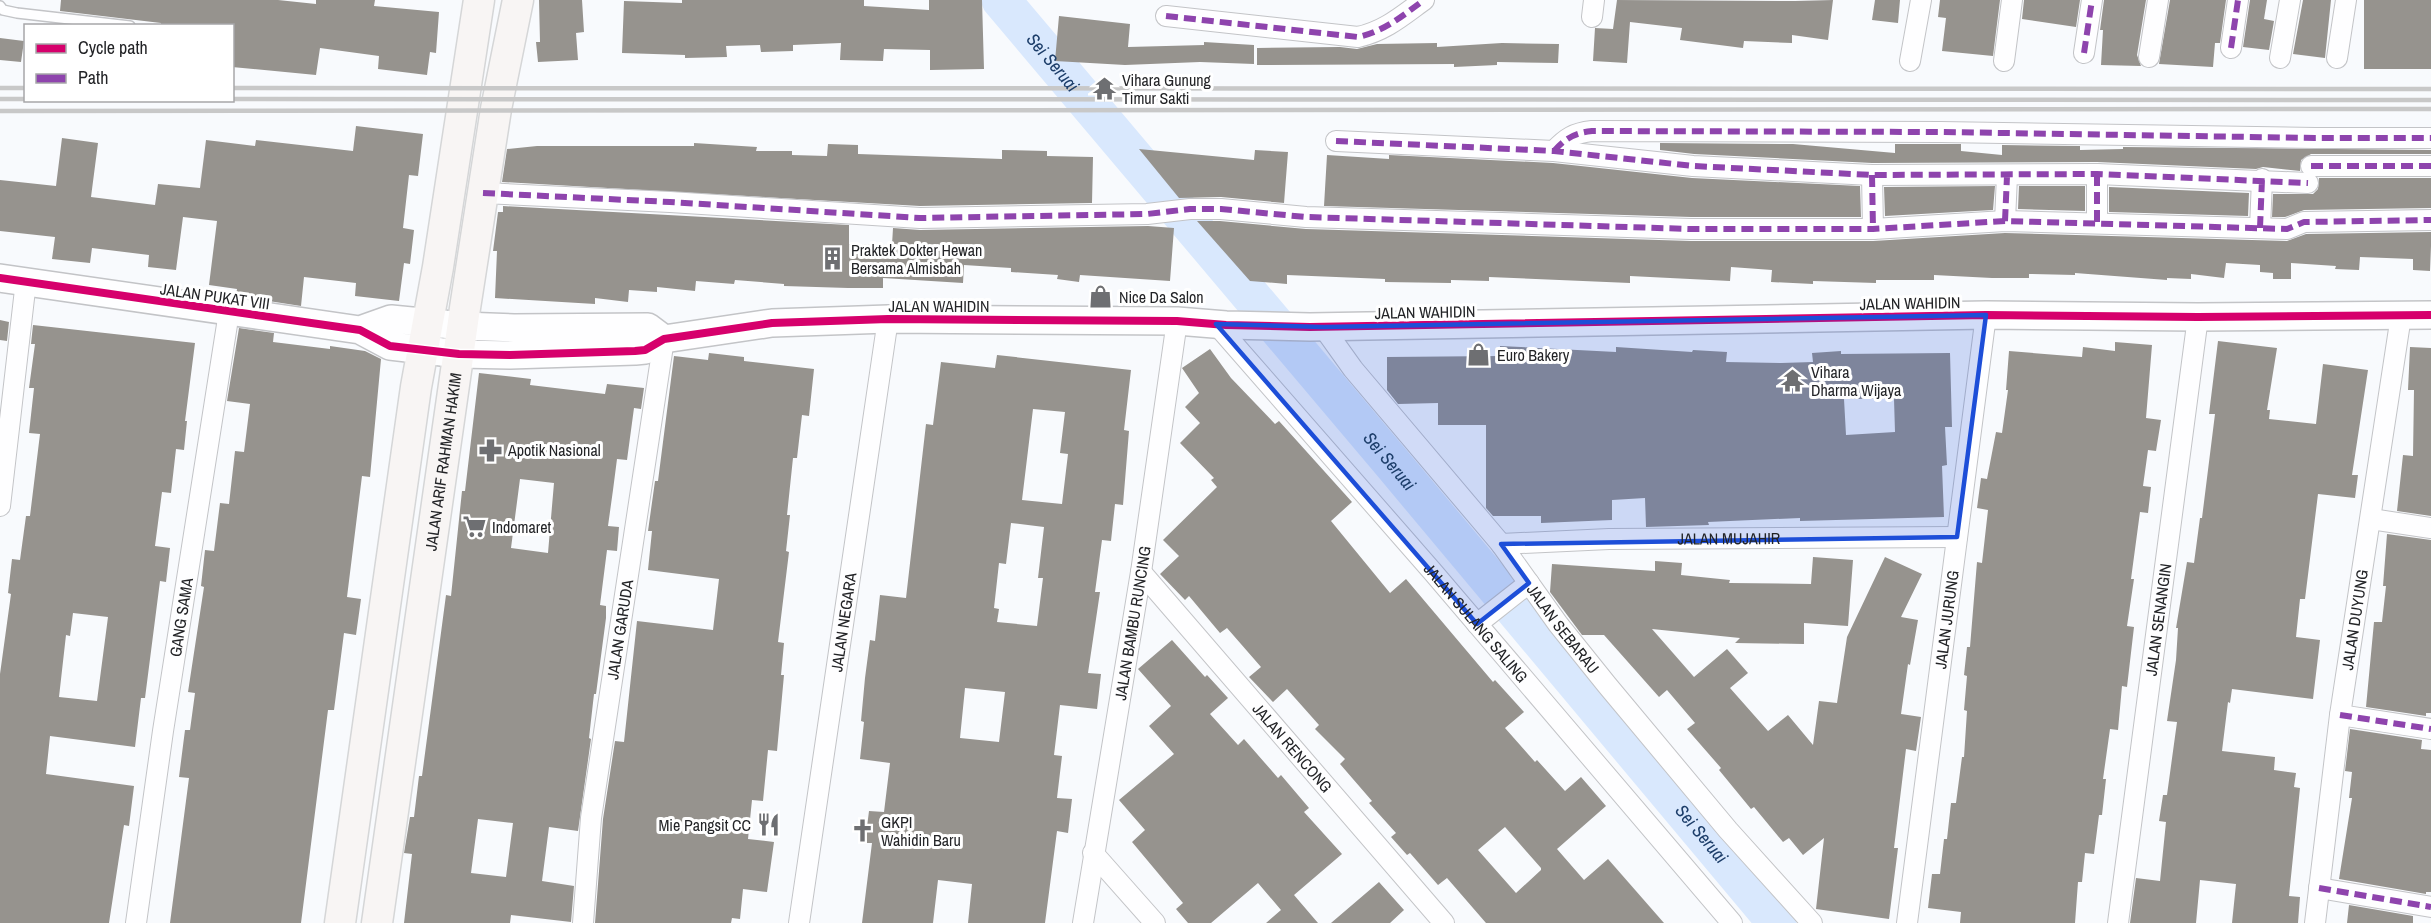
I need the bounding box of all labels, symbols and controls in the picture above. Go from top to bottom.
legend [24,24,234,102]
water label: Sei Seruai [1021,27,1085,97]
text: Cycle path [78,35,148,60]
text: Path [78,65,108,90]
place label: Vihara Gunung Timur Sakti [1122,69,1211,109]
temple icon: Vihara Gunung Timur Sakti [1091,76,1117,102]
place label: Praktek Dokter Hewan Bersama Almisbah [851,239,982,279]
building icon: Praktek Dokter Hewan Bersama Almisbah [820,246,846,272]
street label: JALAN PUKAT VIII [159,277,271,315]
shop icon: Nice Da Salon [1088,284,1114,310]
place label: Nice Da Salon [1119,286,1204,308]
street label: JALAN WAHIDIN [1859,291,1961,315]
street label: JALAN WAHIDIN [889,295,989,317]
street label: JALAN WAHIDIN [1374,300,1476,324]
shop icon: Euro Bakery [1466,342,1492,368]
place label: Euro Bakery [1497,344,1570,366]
place label: Vihara Dharma Wijaya [1811,361,1902,401]
temple icon: Vihara Dharma Wijaya [1780,368,1806,394]
street label: JALAN ARIF RAHMAN HAKIM [419,371,467,552]
water label: Sei Seruai [1358,426,1422,495]
pharmacy icon: Apotik Nasional [477,437,503,463]
place label: Apotik Nasional [507,439,601,461]
supermarket icon: Indomaret [461,514,487,540]
place label: Indomaret [492,516,551,538]
street label: JALAN MUJAHIR [1677,527,1781,550]
street label: JALAN BAMBU RUNCING [1109,544,1156,702]
street label: JALAN SULANG SALING [1419,558,1533,687]
street label: JALAN SENANGIN [2140,562,2176,677]
street label: JALAN DUYUNG [2336,568,2373,671]
street label: JALAN JURUNG [1929,569,1964,670]
street label: JALAN NEGARA [825,571,862,673]
street label: GANG SAMA [164,576,198,658]
street label: JALAN GARUDA [601,578,638,681]
street label: JALAN SEBARAU [1522,580,1605,678]
street label: JALAN RENCONG [1248,698,1337,797]
water label: Sei Seruai [1670,799,1734,868]
place label: GKPI Wahidin Baru [881,811,961,851]
restaurant icon: Mie Pangsit CC [756,812,782,838]
place label: Mie Pangsit CC [658,814,751,836]
church icon: GKPI Wahidin Baru [850,818,876,844]

